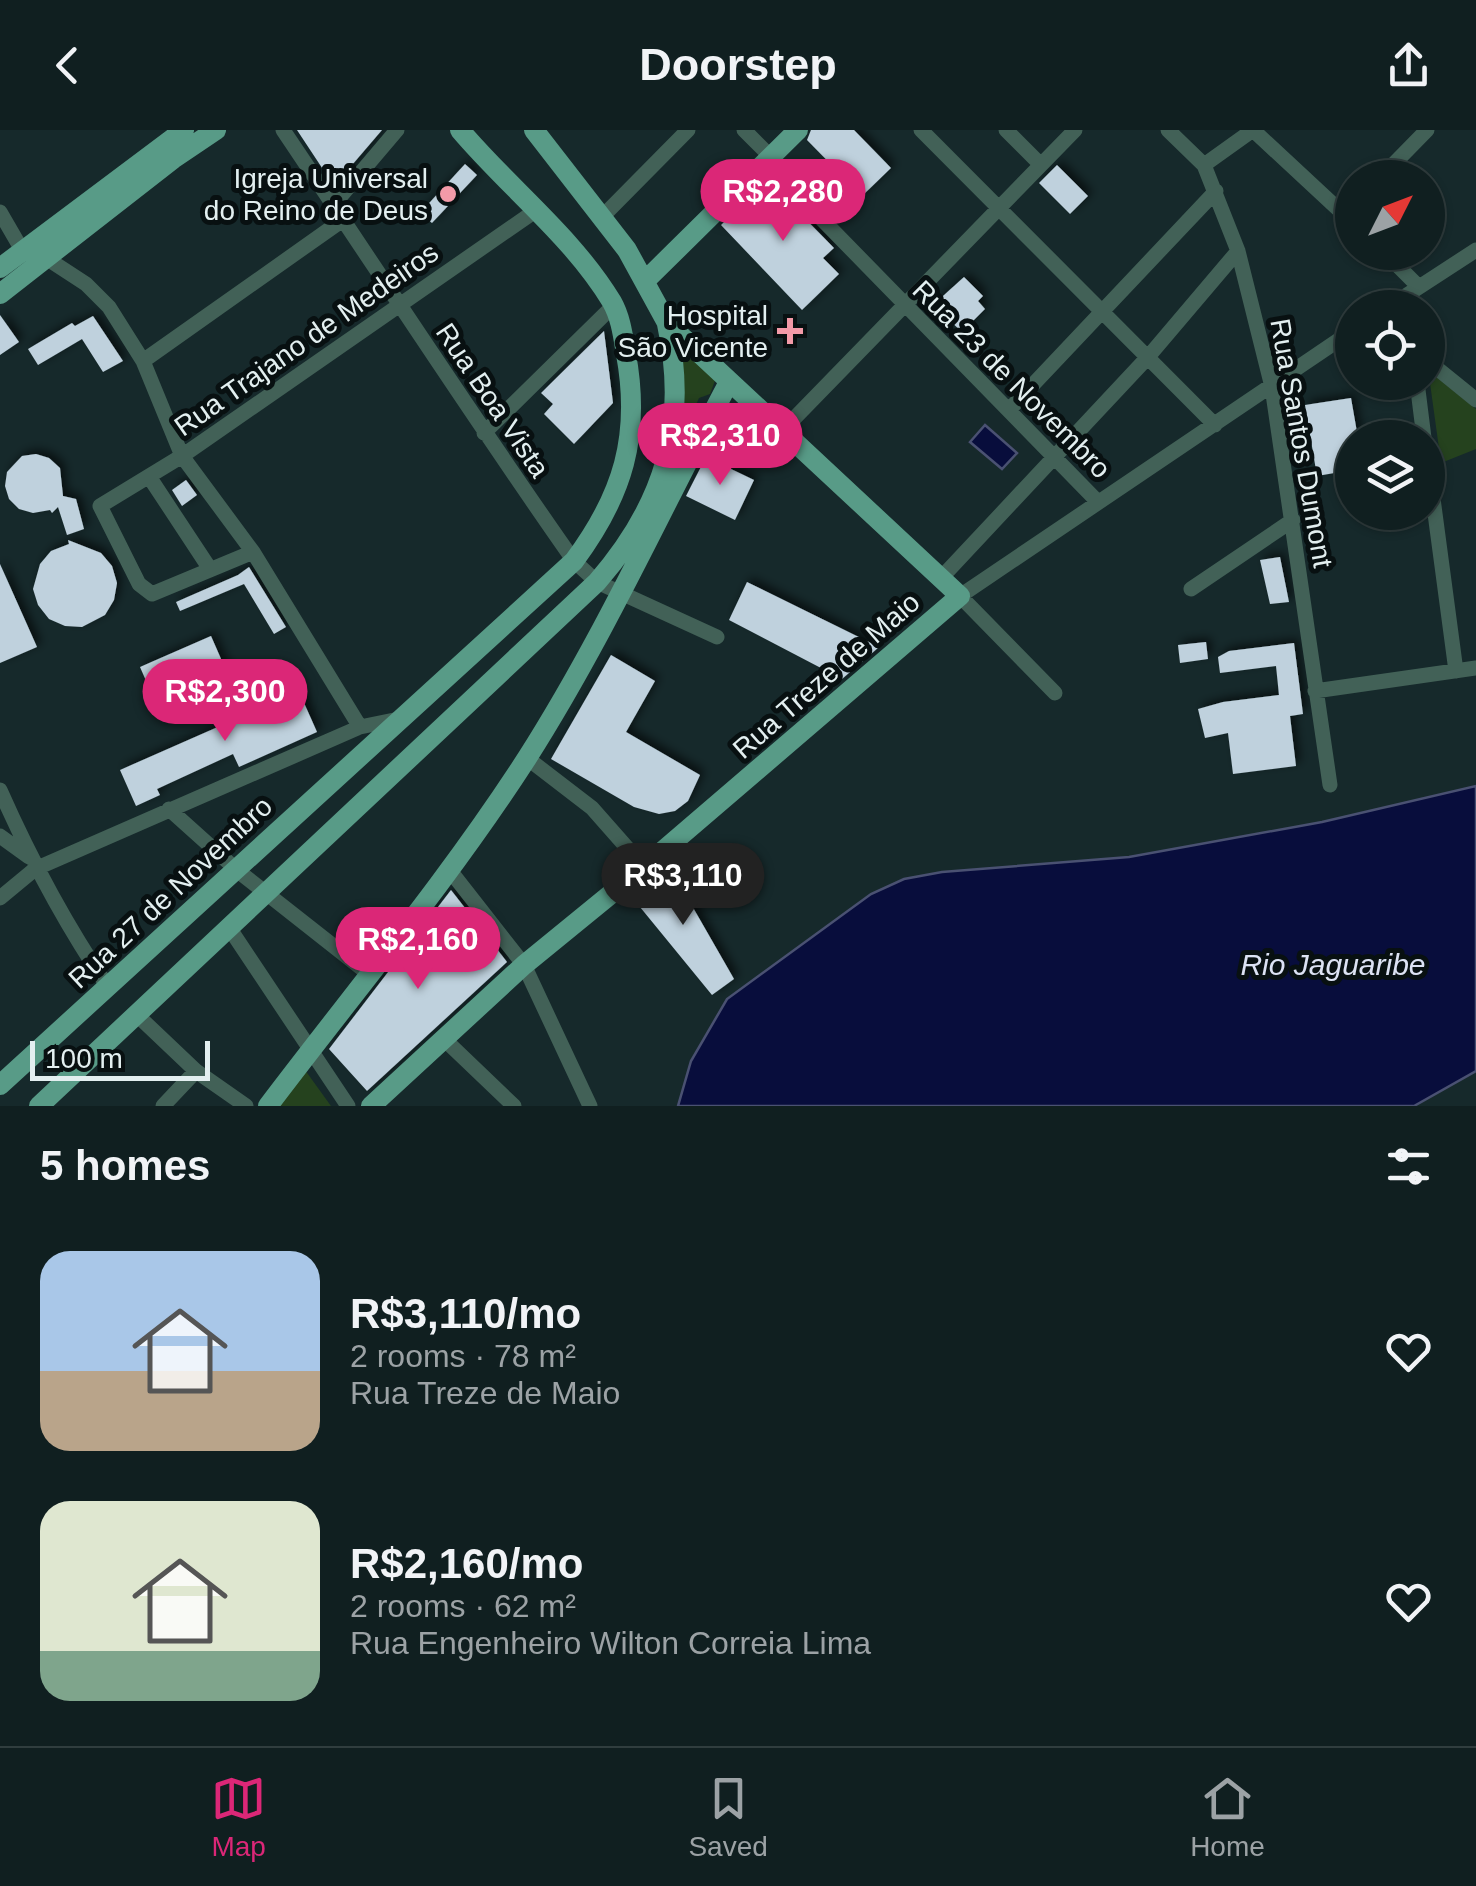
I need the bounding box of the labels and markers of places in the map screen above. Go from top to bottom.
pin: R$2,280 [691,159,875,244]
place label: Igreja Universal do Reino de Deus [204,163,428,226]
marker: Igreja Universal do Reino de Deus [437,183,459,205]
place label: Hospital São Vicente [618,300,768,363]
marker: Hospital São Vicente [777,318,803,344]
pin: R$2,310 [628,403,812,488]
pin: R$2,300 [133,659,317,744]
pin: R$3,110 [591,843,775,928]
pin: R$2,160 [326,907,510,992]

